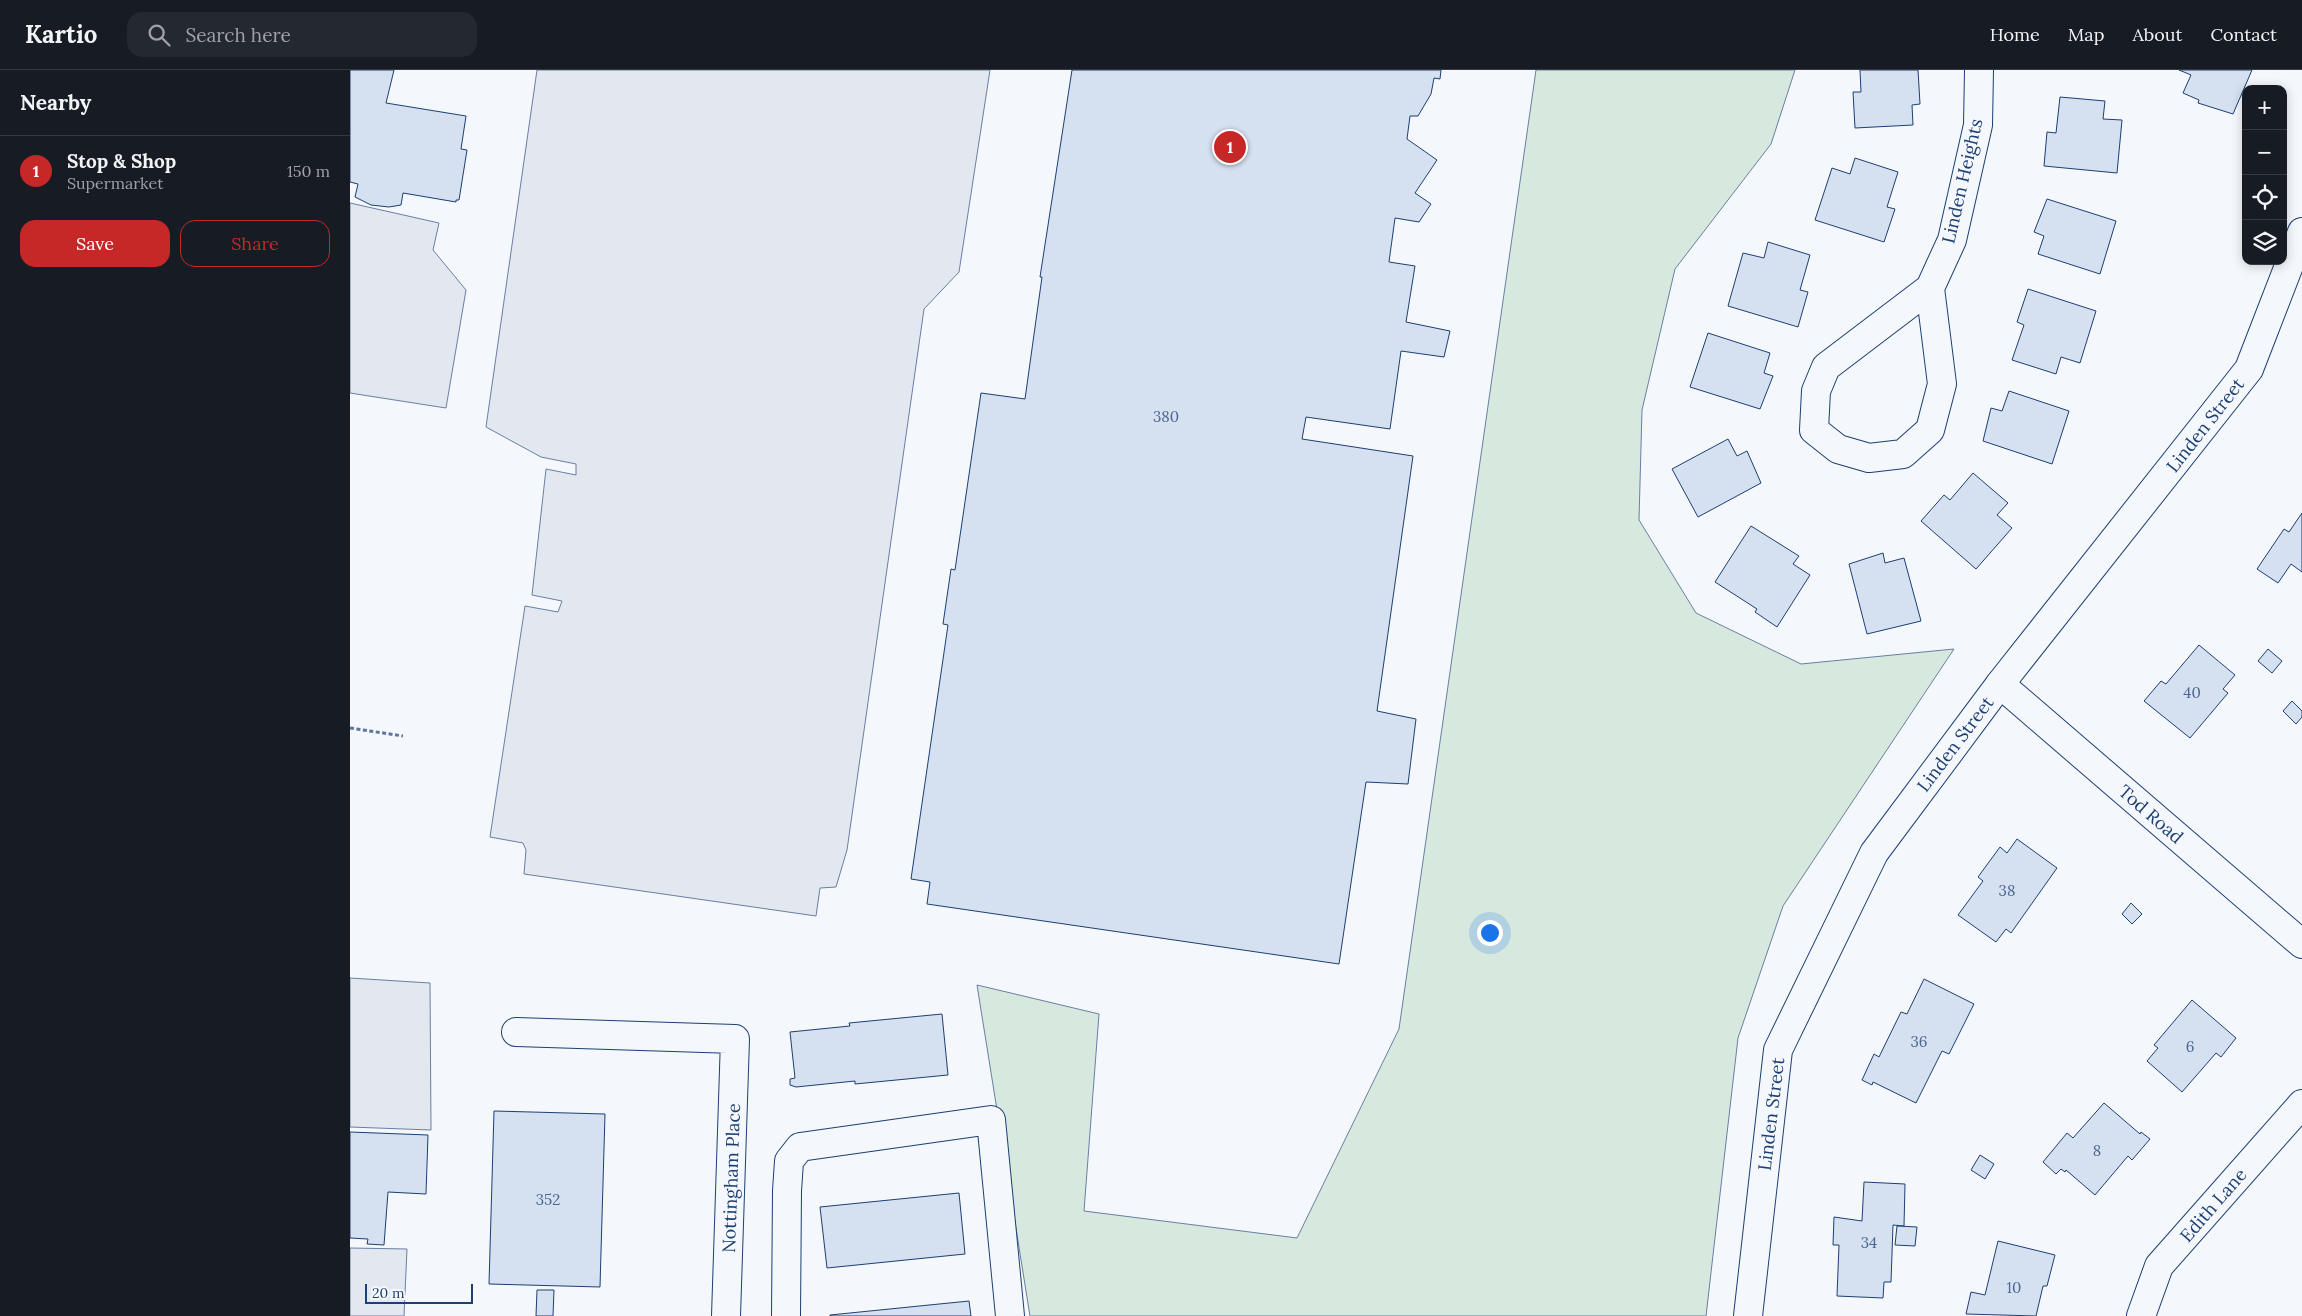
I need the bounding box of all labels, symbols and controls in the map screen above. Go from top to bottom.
search box [127,12,477,57]
text: Kartio [25,19,97,50]
icon: search [145,21,173,49]
text: Search here [185,23,291,47]
text: Home [1990,23,2040,46]
text: Map [2068,23,2104,46]
text: About [2132,23,2182,46]
text: Contact [2210,23,2277,46]
map controls [2242,85,2287,265]
button: + [2242,85,2287,130]
text: Nearby [20,89,91,116]
street label: Linden Heights [1936,116,1988,246]
pin: 1 [1214,128,1246,166]
button: − [2242,130,2287,175]
text: Stop & Shop [67,149,176,173]
text: 1 [33,161,39,181]
text: 150 m [287,161,330,181]
text: Supermarket [67,173,163,193]
button: locate [2242,175,2287,220]
button: Save [20,220,170,267]
button: Share [180,220,330,267]
button: layers [2242,220,2287,265]
street label: Linden Street [2161,373,2249,477]
house number: 380 [1153,407,1179,426]
house number: 40 [2183,683,2201,702]
street label: Linden Street [1912,692,1998,796]
street label: Tod Road [2114,780,2188,849]
house number: 38 [1999,881,2015,900]
your location [1477,920,1503,946]
house number: 36 [1910,1032,1928,1051]
house number: 6 [2186,1037,2194,1056]
street label: Linden Street [1753,1056,1789,1172]
street label: Nottingham Place [717,1103,745,1253]
house number: 8 [2093,1141,2101,1160]
street label: Edith Lane [2175,1163,2252,1247]
house number: 352 [536,1190,560,1209]
house number: 34 [1861,1233,1877,1252]
house number: 10 [2007,1278,2021,1297]
scale bar [365,1281,472,1304]
text: 20 m [372,1284,404,1302]

